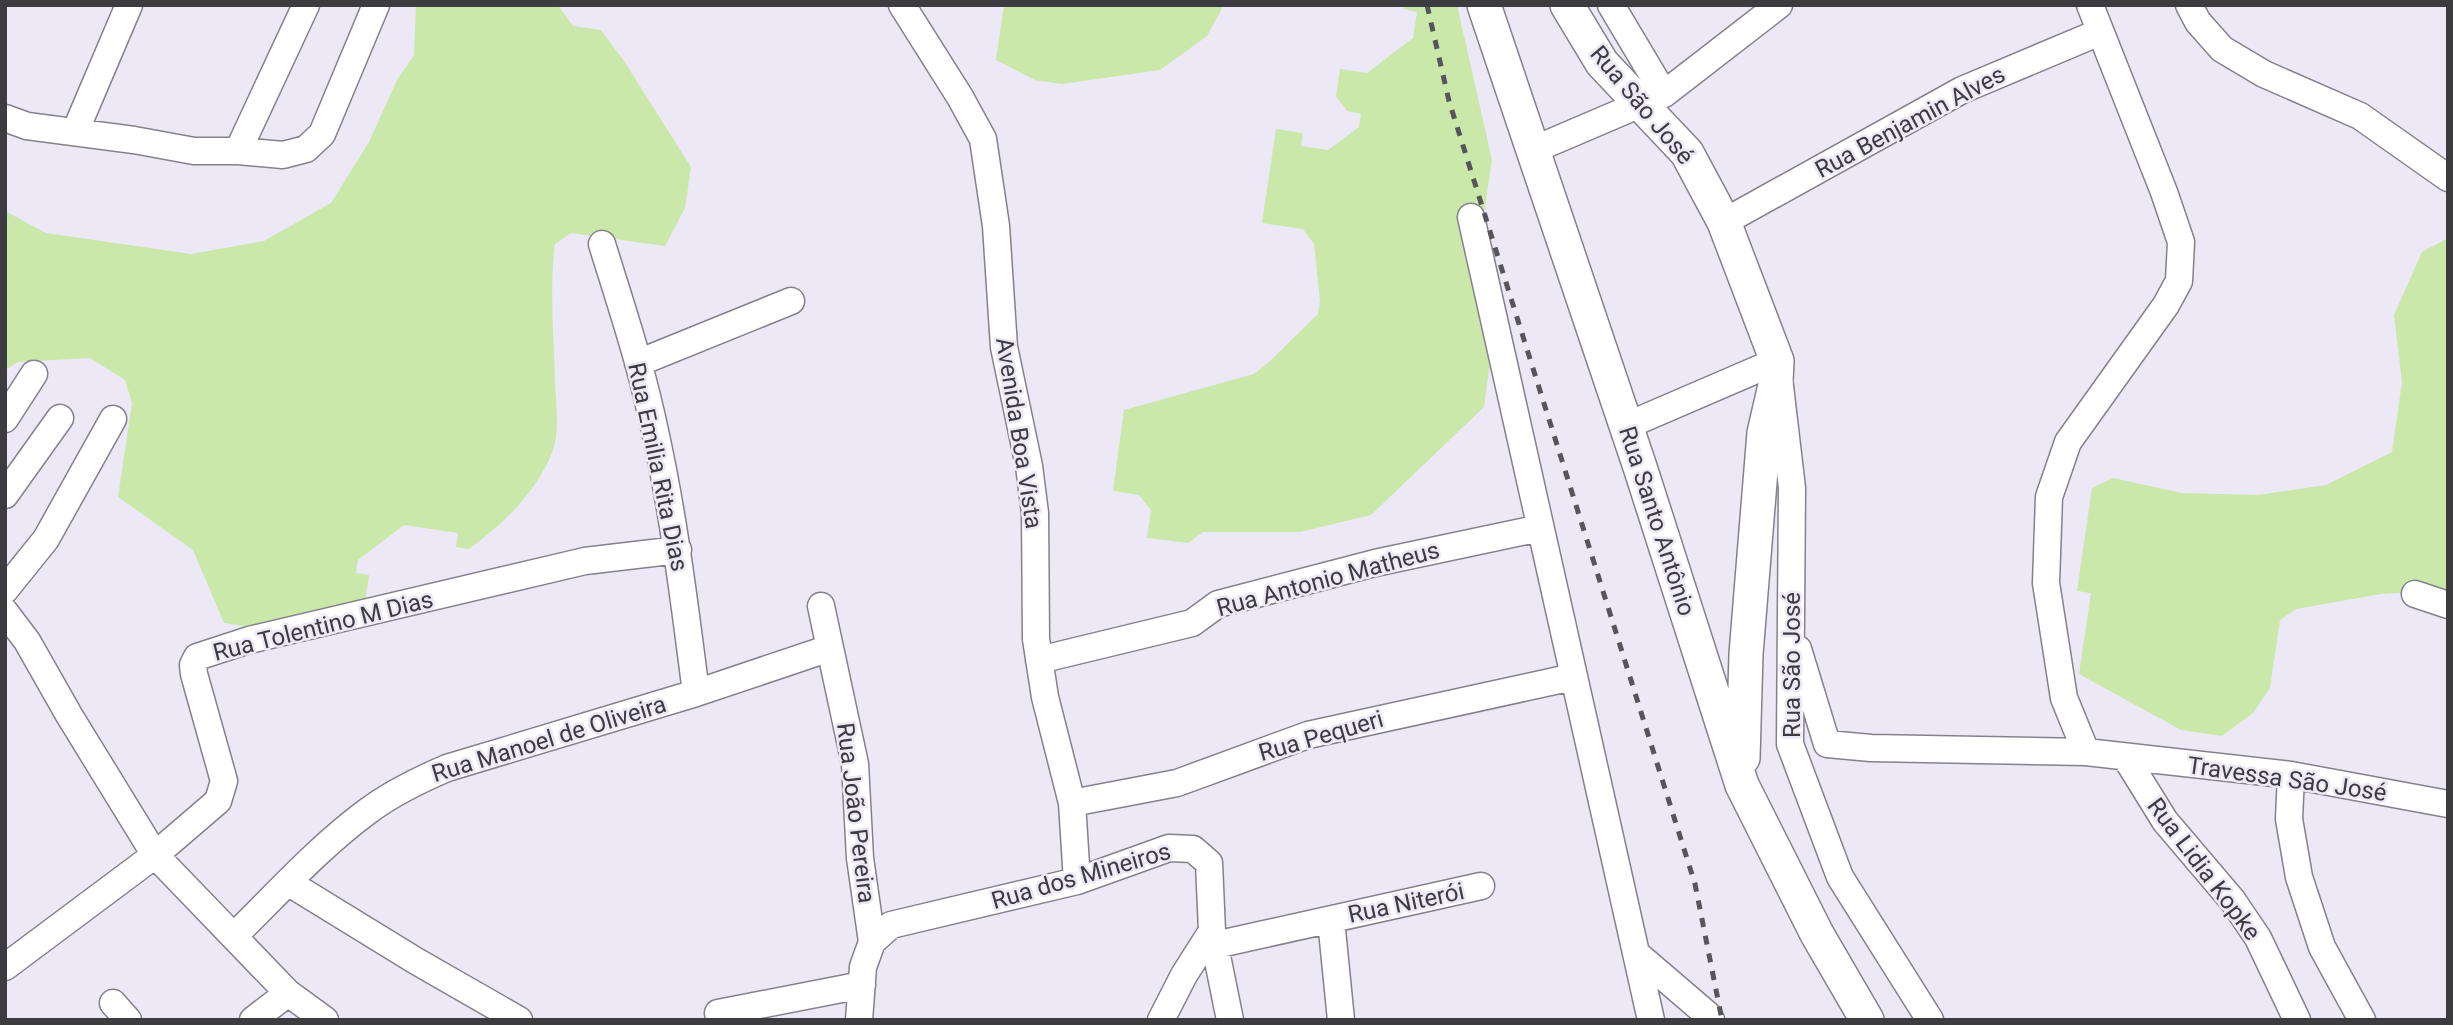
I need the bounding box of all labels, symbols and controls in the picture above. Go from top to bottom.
street label: Rua São José [1584,40,1700,170]
street label: Rua Benjamin Alves [1810,60,2010,184]
street label: Avenida Boa Vista [990,336,1048,530]
street label: Rua Emilia Rita Dias [622,360,694,574]
street label: Rua Santo Antônio [1613,423,1701,619]
street label: Rua Antonio Matheus [1214,536,1442,622]
street label: Rua Tolentino M Dias [210,585,436,667]
street label: Rua São José [1778,592,1806,738]
street label: Rua Manoel de Oliveira [428,690,670,788]
street label: Rua Pequeri [1255,705,1387,767]
street label: Rua João Pereira [831,721,881,905]
street label: Travessa São José [2186,751,2388,807]
street label: Rua Lidia Kopke [2141,792,2267,946]
street label: Rua dos Mineiros [988,837,1174,915]
street label: Rua Niterói [1345,877,1467,929]

